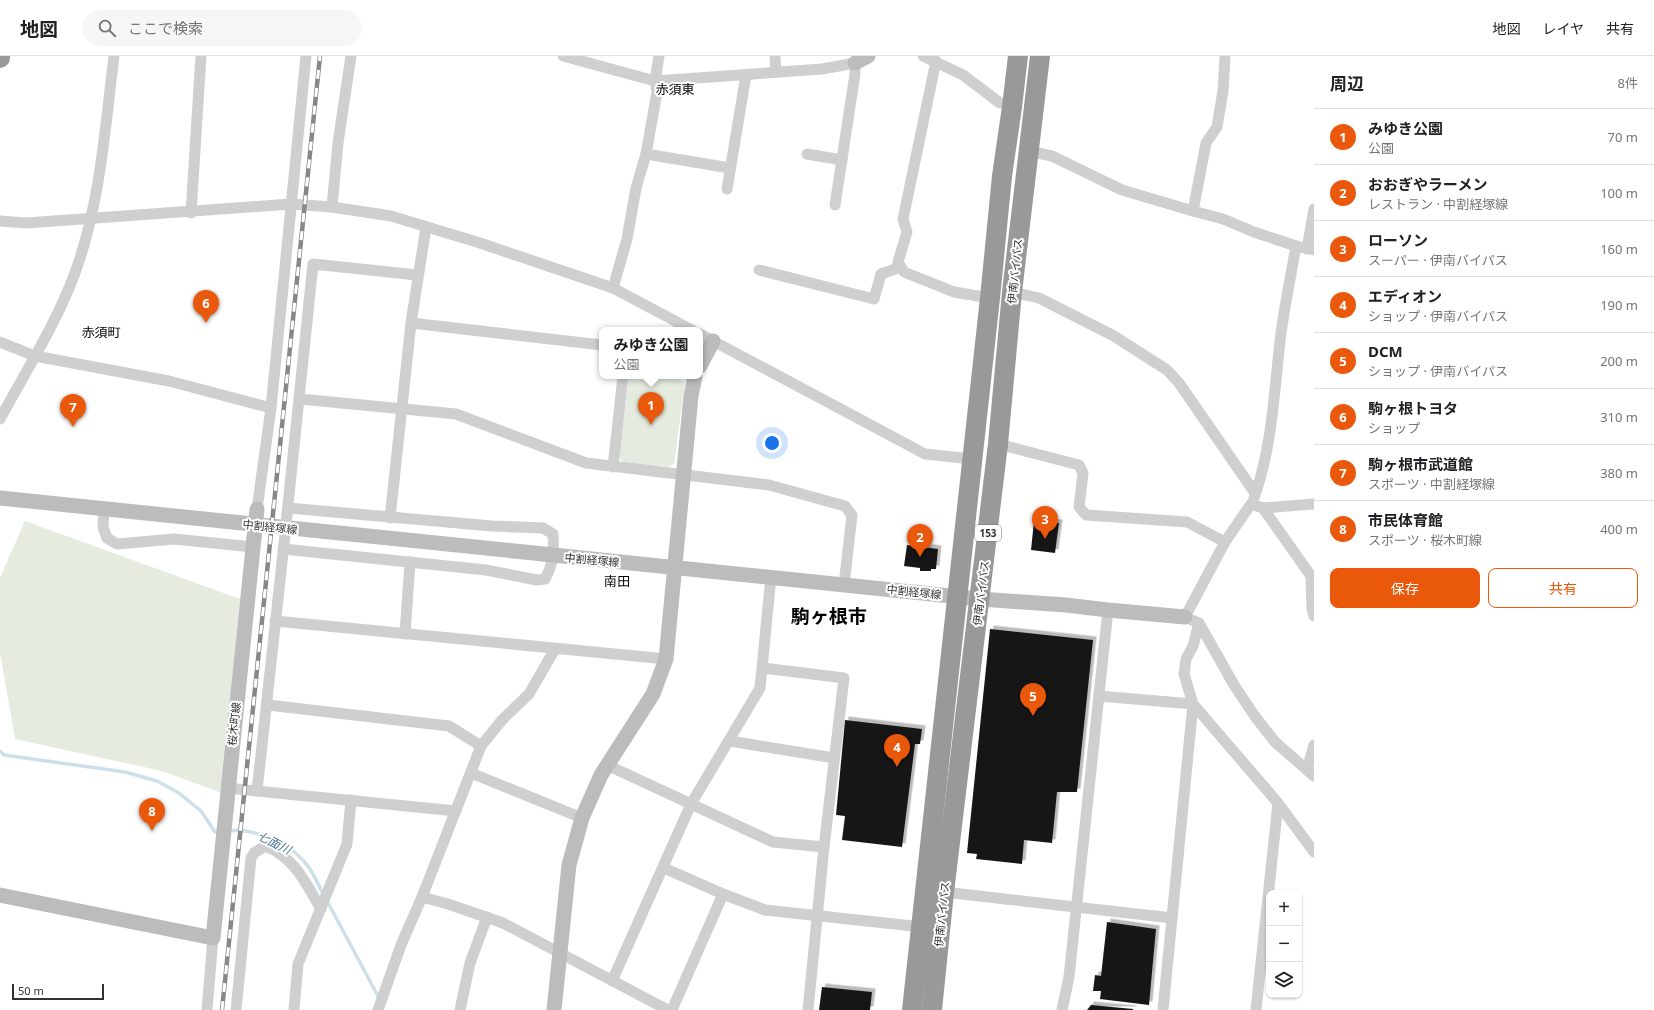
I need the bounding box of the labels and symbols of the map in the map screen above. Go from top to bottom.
district label: 赤須東 [655,80,695,98]
street label: 伊南バイパス [1004,237,1025,304]
pin: 6 [193,290,219,323]
district label: 赤須町 [81,323,121,341]
pin: 1 [638,392,664,425]
pin: 7 [60,394,86,427]
your location [762,433,782,453]
pin: 3 [1032,506,1058,539]
street label: 中割経塚線 [242,516,298,537]
pin: 2 [907,524,933,557]
road number: 153 [975,525,1001,541]
street label: 中割経塚線 [564,550,620,569]
street label: 伊南バイパス [969,559,992,626]
district label: 南田 [604,572,630,590]
street label: 中割経塚線 [886,581,942,602]
district label: 駒ヶ根市 [791,603,867,629]
pin: 5 [1020,683,1046,716]
street label: 桜木町線 [224,701,243,747]
pin: 4 [884,734,910,767]
pin: 8 [139,798,165,831]
water label: 七面川 [254,827,296,859]
street label: 伊南バイパス [931,880,952,947]
scale bar [12,982,104,1001]

